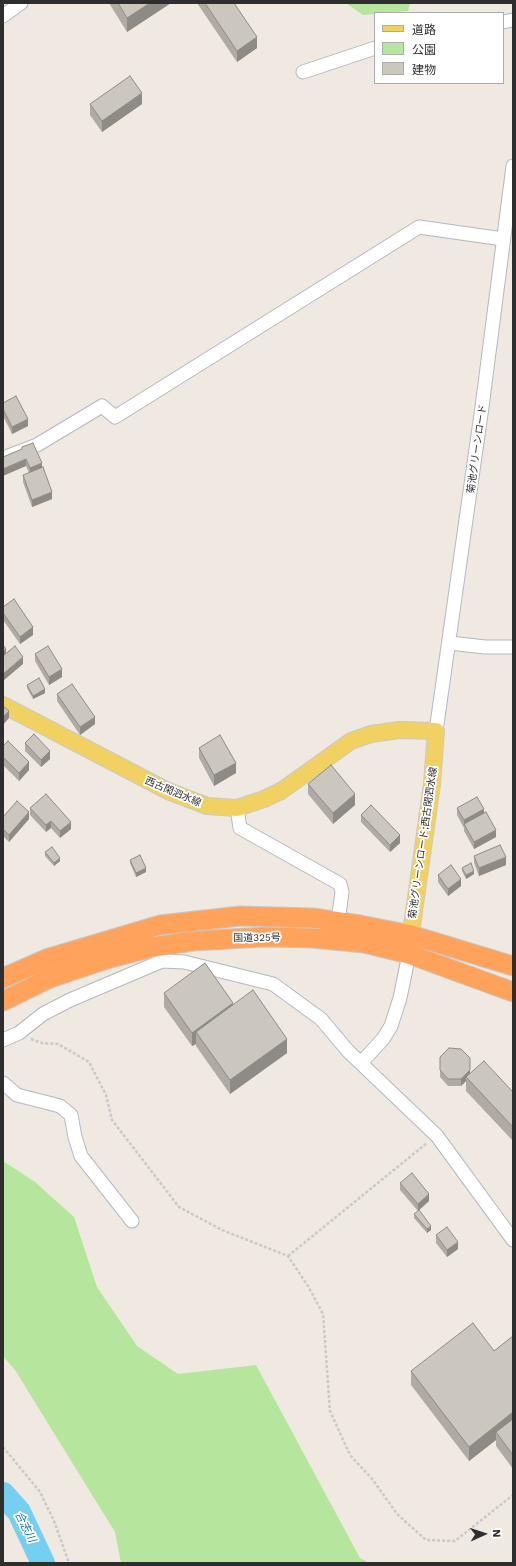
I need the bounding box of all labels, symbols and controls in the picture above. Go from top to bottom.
legend [374,12,504,84]
text: 道路 [412,23,436,37]
text: 公園 [412,43,436,57]
text: 建物 [412,63,436,77]
street label: 菊池グリーンロード [465,404,489,494]
street label: 菊池グリーンロード;西古閑泗水線 [406,766,440,920]
street label: 西古閑泗水線 [143,775,203,809]
street label: 国道325号 [233,932,281,944]
water label: 合志川 [12,1509,38,1545]
north arrow [464,1514,504,1554]
text: N [490,1529,503,1538]

